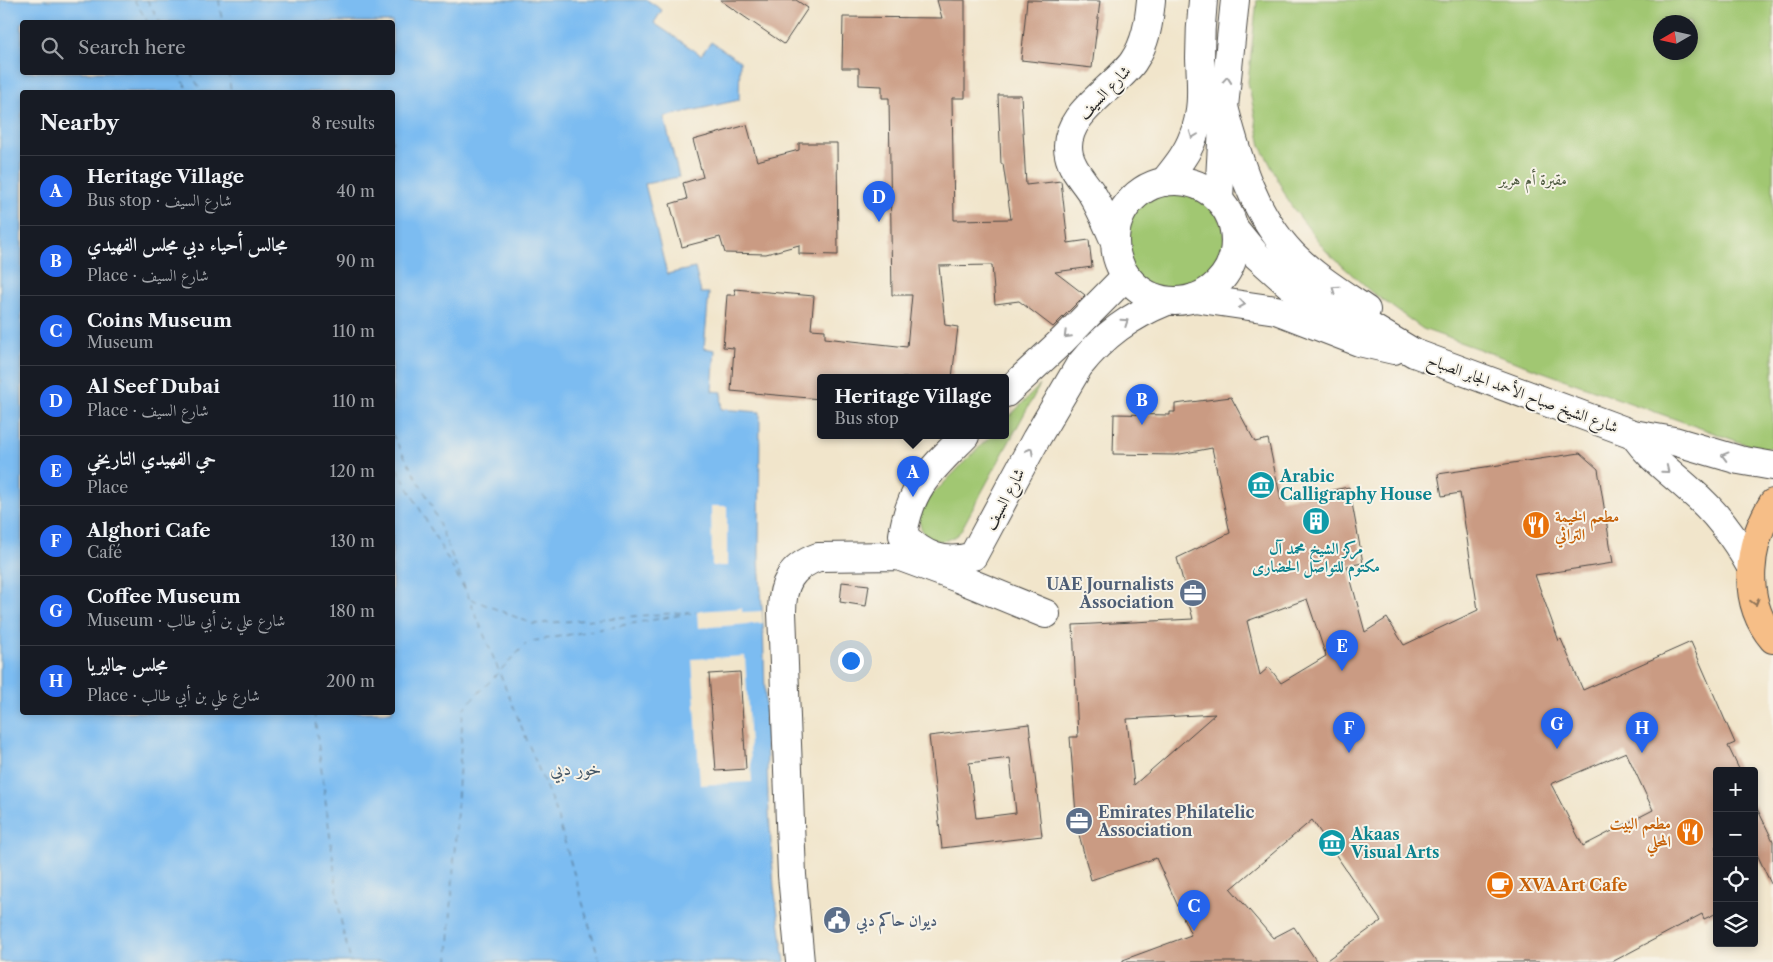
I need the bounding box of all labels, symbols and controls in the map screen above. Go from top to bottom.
north arrow [1653,15,1698,60]
search box [20,20,395,75]
icon: search [38,34,66,62]
text: Search here [78,36,186,59]
street label: شارع السيف [1073,61,1137,126]
one-way arrow [1221,76,1232,84]
text: Nearby [40,110,119,135]
text: 8 results [312,113,375,133]
one-way arrow [1189,130,1200,139]
text: Heritage Village [87,165,244,188]
park label: مقبرة أم هرير [1497,168,1567,194]
text: A [50,181,62,201]
text: 40 m [336,181,375,201]
pin: D [863,181,895,222]
text: Bus stop · شارع السيف [87,190,232,210]
text: مجالس أحياء دبي مجلس الفهيدي [87,233,287,256]
text: B [50,251,62,271]
text: 90 m [336,251,375,271]
text: Place · شارع السيف [87,265,209,285]
one-way arrow [1332,286,1341,295]
one-way arrow [1238,298,1246,309]
text: Coins Museum [87,309,232,332]
one-way arrow [1119,319,1129,328]
text: C [50,321,62,341]
text: 110 m [332,321,375,341]
one-way arrow [1064,330,1073,339]
text: Museum [87,332,153,352]
street label: شارع الشيخ صباح الأحمد الجابر الصباح [1423,348,1622,442]
popup [817,374,1009,439]
text: Al Seef Dubai [87,375,220,398]
pin: B [1126,384,1158,425]
text: Heritage Village [834,385,992,408]
text: D [49,391,63,411]
text: 110 m [332,391,375,411]
text: Place · شارع السيف [87,400,209,420]
text: Bus stop [834,408,899,428]
text: حي الفهيدي التاريخي [87,447,216,470]
one-way arrow [1024,448,1034,457]
one-way arrow [1721,451,1730,462]
pin: A [897,456,929,497]
text: E [50,461,62,481]
text: 120 m [330,461,375,481]
one-way arrow [1660,464,1669,473]
street label: شارع السيف [979,465,1032,535]
place label: Arabic Calligraphy House [1279,466,1432,504]
museum icon: Arabic Calligraphy House [1246,470,1276,500]
text: Place [87,477,128,497]
building icon: مركز الشيخ محمد آل مكتوم للتواصل الحضارى [1301,506,1331,536]
place label: مطعم الخيمة التراثي [1554,506,1619,548]
restaurant icon: مطعم الخيمة التراثي [1521,510,1551,540]
text: Alghori Cafe [87,519,211,542]
text: F [51,531,61,551]
text: 130 m [330,531,375,551]
place label: مركز الشيخ محمد آل مكتوم للتواصل الحضارى [1252,538,1380,581]
text: Café [87,542,122,562]
place label: UAE Journalists Association [1046,574,1174,612]
office icon: UAE Journalists Association [1178,578,1208,608]
text: Coffee Museum [87,585,241,608]
one-way arrow [1750,597,1760,606]
text: G [49,601,63,621]
text: 180 m [329,601,375,621]
text: Museum · شارع علي بن أبي طالب [87,610,285,630]
pin: E [1326,630,1358,671]
your location [838,648,864,674]
text: مجلس جاليريا [87,653,167,676]
text: H [49,671,63,691]
text: 200 m [326,671,375,691]
text: Place · شارع علي بن أبي طالب [87,685,260,705]
pin: G [1541,708,1573,749]
pin: F [1333,712,1365,753]
pin: H [1626,712,1658,753]
water label: خور دبي [550,758,602,784]
map controls [1713,767,1758,947]
button: + [1713,767,1758,812]
place label: Emirates Philatelic Association [1097,802,1254,840]
office icon: Emirates Philatelic Association [1064,806,1094,836]
button: − [1713,812,1758,857]
place label: مطعم البيت المحلي [1610,813,1671,857]
restaurant icon: مطعم البيت المحلي [1675,817,1705,847]
place label: Akaas Visual Arts [1350,824,1439,862]
museum icon: Akaas Visual Arts [1317,828,1347,858]
button: locate [1713,857,1758,902]
cafe icon: XVA Art Cafe [1485,870,1515,900]
place label: XVA Art Cafe [1518,875,1628,895]
pin: C [1178,890,1210,931]
button: layers [1713,902,1758,947]
public building icon: ديوان حاكم دبي [822,905,852,935]
place label: ديوان حاكم دبي [855,910,937,935]

